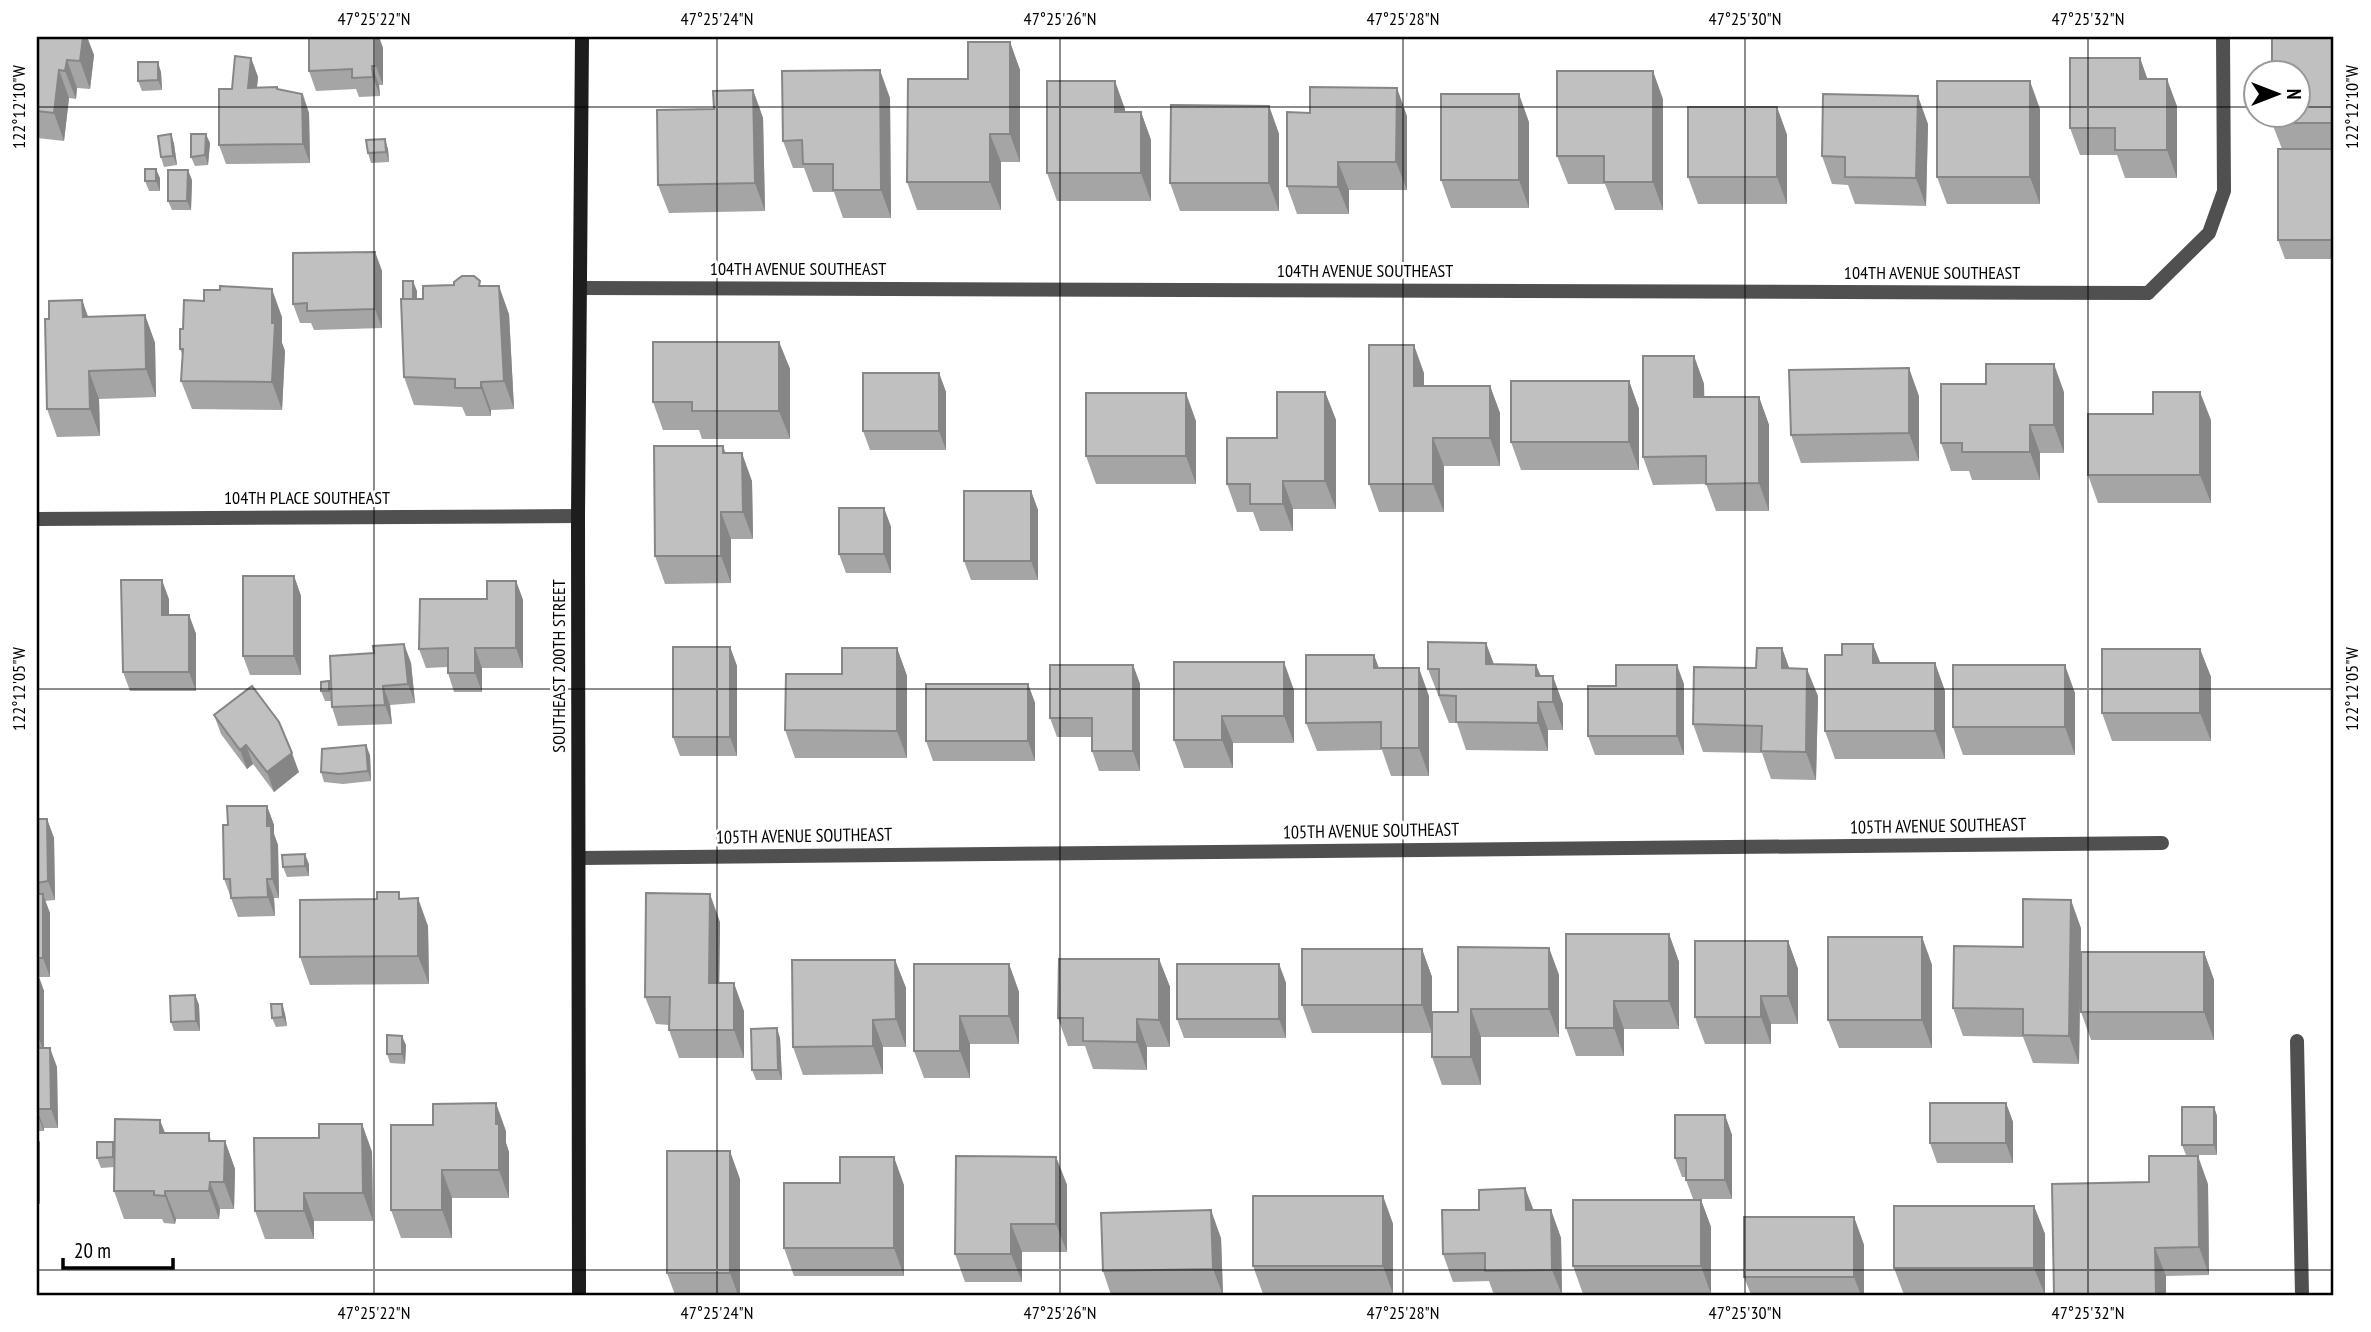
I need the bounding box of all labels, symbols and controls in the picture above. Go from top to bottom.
text: 47°25'22"N [338,7,410,30]
text: 47°25'24"N [681,7,753,30]
text: 47°25'26"N [1024,7,1096,30]
text: 47°25'28"N [1367,7,1439,30]
text: 47°25'30"N [1709,7,1781,30]
text: 47°25'32"N [2052,7,2124,30]
north arrow [2242,60,2312,130]
text: 122°12'10"W [7,65,30,149]
text: 122°12'10"W [2340,65,2363,149]
text: N [2282,89,2306,99]
street label: 104TH AVENUE SOUTHEAST [710,257,886,280]
street label: 104TH AVENUE SOUTHEAST [1277,259,1453,282]
street label: 104TH AVENUE SOUTHEAST [1844,261,2020,284]
street label: 104TH PLACE SOUTHEAST [224,486,390,509]
street label: SOUTHEAST 200TH STREET [547,579,570,753]
text: 122°12'05"W [7,647,30,731]
text: 122°12'05"W [2340,647,2363,731]
street label: 105TH AVENUE SOUTHEAST [1850,812,2026,839]
street label: 105TH AVENUE SOUTHEAST [1283,817,1459,844]
street label: 105TH AVENUE SOUTHEAST [716,822,892,849]
scale bar [63,1227,173,1271]
text: 20 m [74,1237,111,1264]
text: 47°25'22"N [338,1301,410,1324]
text: 47°25'24"N [681,1301,753,1324]
text: 47°25'26"N [1024,1301,1096,1324]
text: 47°25'28"N [1367,1301,1439,1324]
text: 47°25'30"N [1709,1301,1781,1324]
text: 47°25'32"N [2052,1301,2124,1324]

